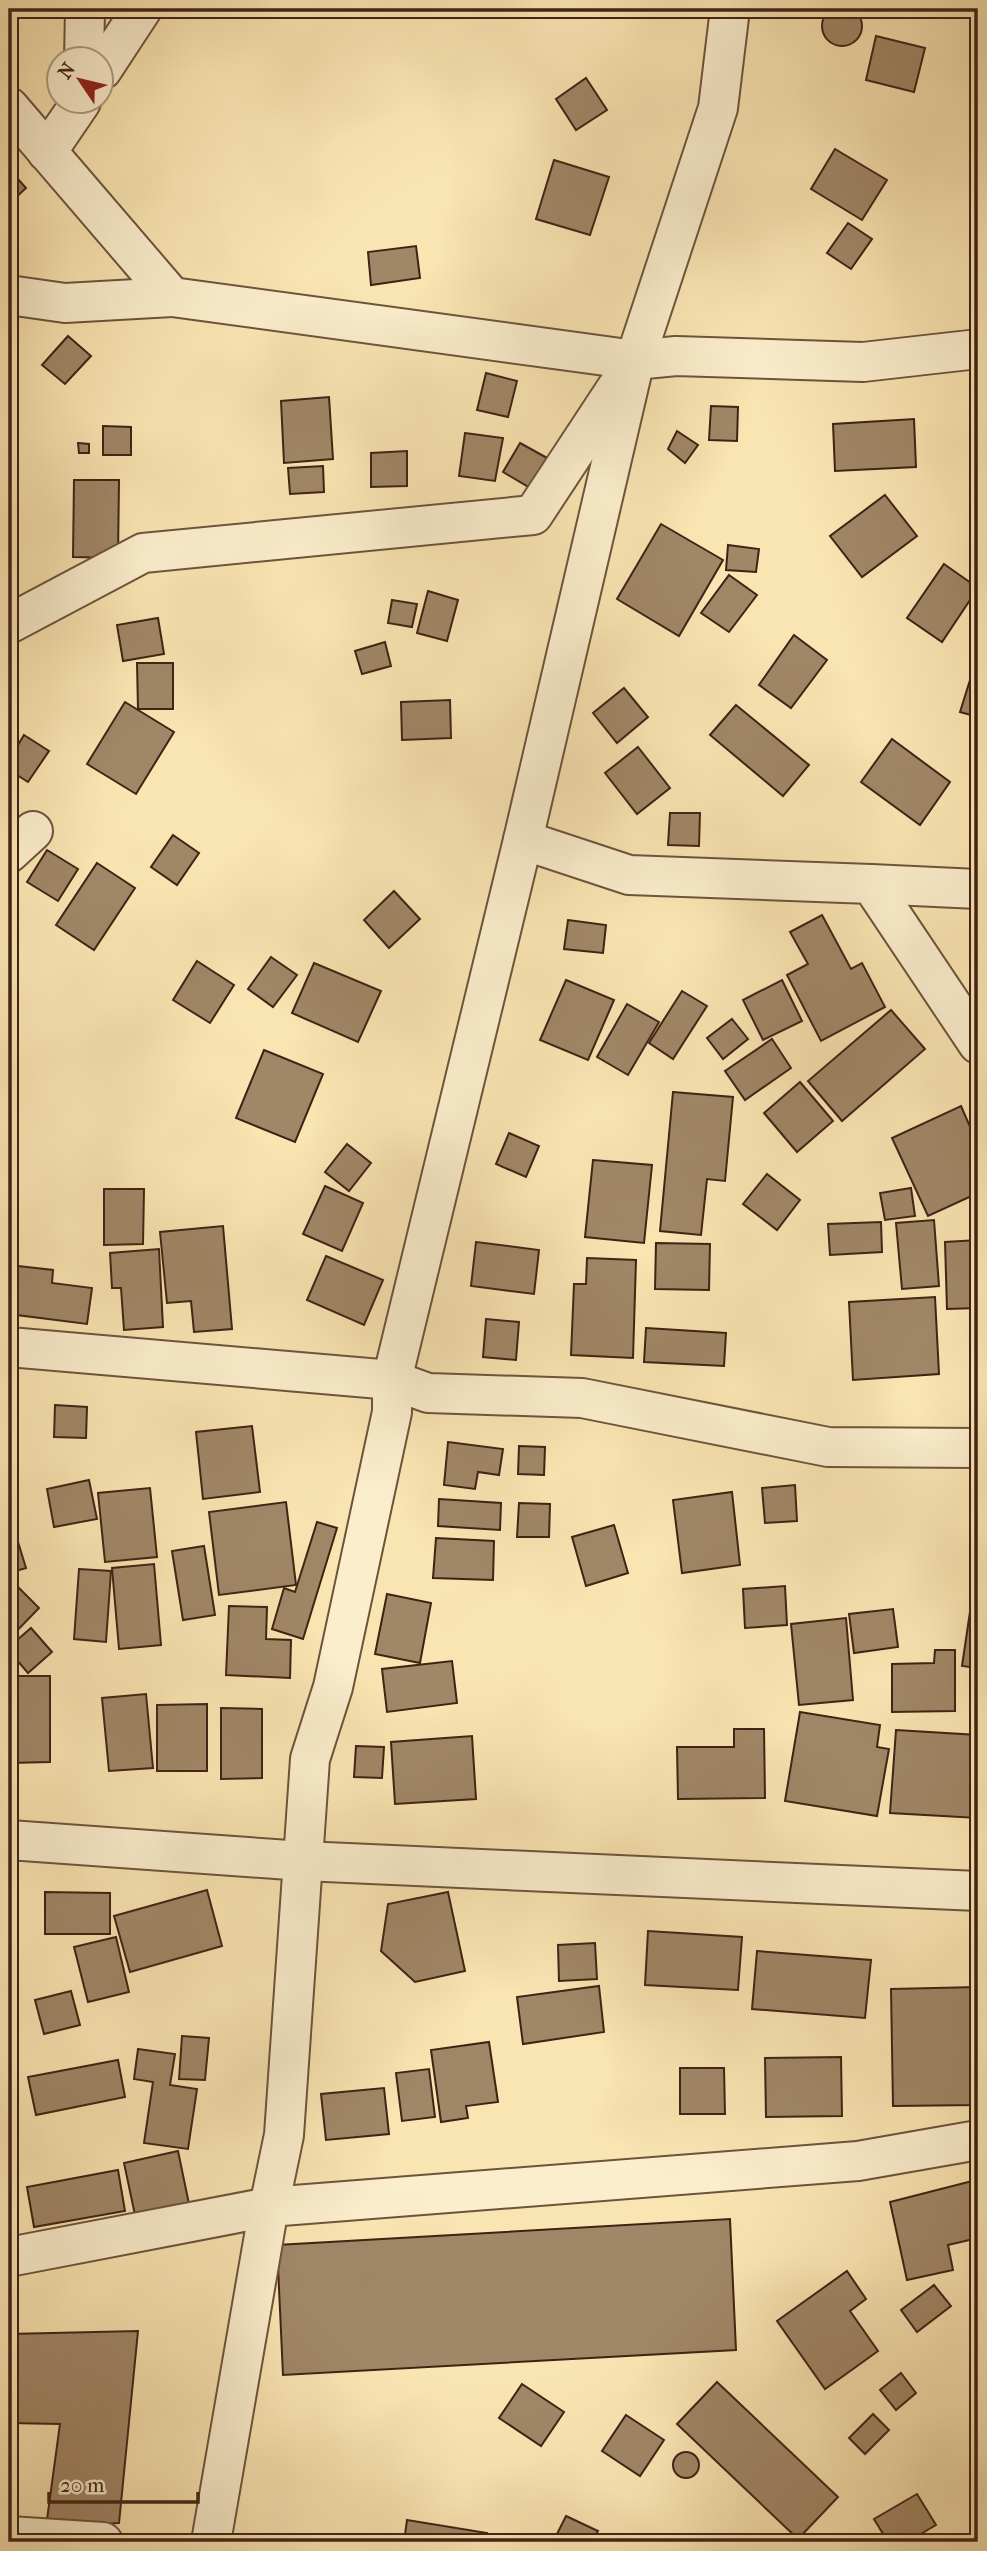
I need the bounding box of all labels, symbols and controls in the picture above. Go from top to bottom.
north arrow [46,46,116,116]
text: N [54,58,80,83]
scale bar [49,2460,198,2504]
text: 20 m [60,2473,105,2497]

